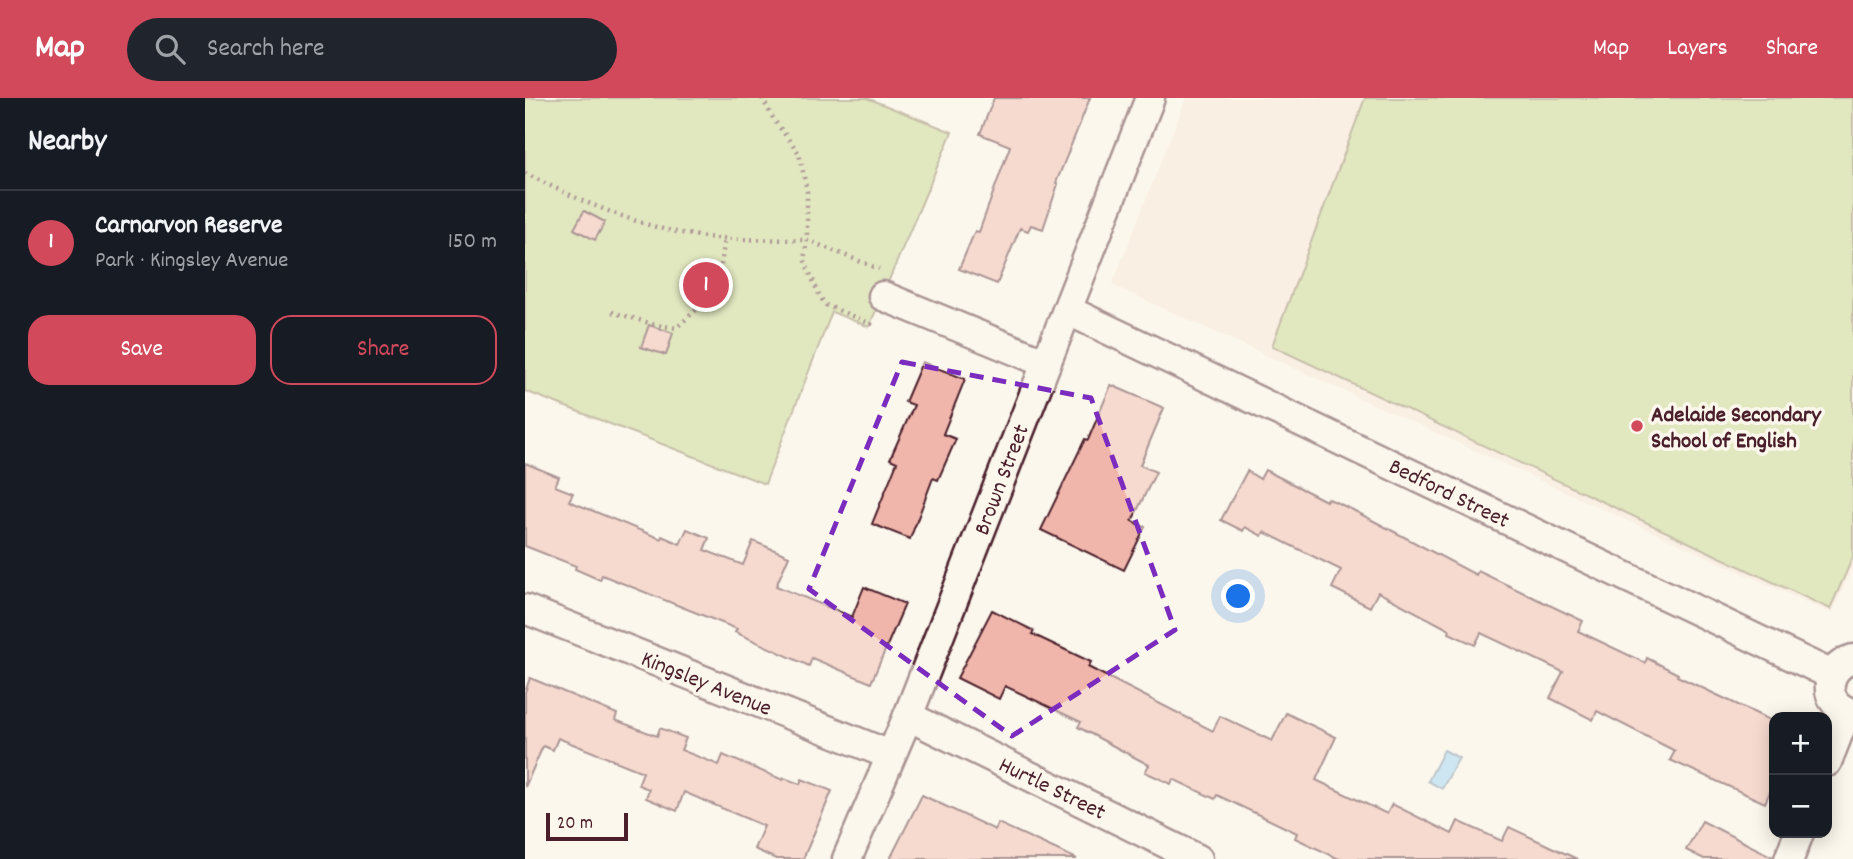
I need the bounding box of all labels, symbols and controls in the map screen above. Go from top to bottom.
search box [127,18,617,81]
text: Map [35,26,85,73]
icon: search [151,30,189,68]
text: Search here [207,31,325,68]
text: Map [1593,32,1629,66]
text: Layers [1667,32,1728,66]
text: Share [1766,32,1818,66]
text: Nearby [28,122,106,165]
text: Carnarvon Reserve [95,208,282,245]
text: 1 [48,226,54,259]
text: 150 m [448,226,497,259]
text: Park · Kingsley Avenue [95,245,288,278]
pin: 1 [683,259,729,311]
button: Save [28,315,256,385]
button: Share [270,315,497,385]
place label: Adelaide Secondary School of English [1651,400,1823,459]
marker: Adelaide Secondary School of English [1629,418,1645,434]
street label: Brown Street [967,420,1040,540]
street label: Bedford Street [1383,452,1514,539]
your location [1221,579,1255,613]
street label: Kingsley Avenue [635,644,776,726]
map controls [1769,712,1832,838]
button: + [1769,712,1832,775]
street label: Hurtle Street [992,750,1111,830]
button: − [1769,775,1832,838]
scale bar [546,810,628,842]
text: 20 m [557,811,593,838]

